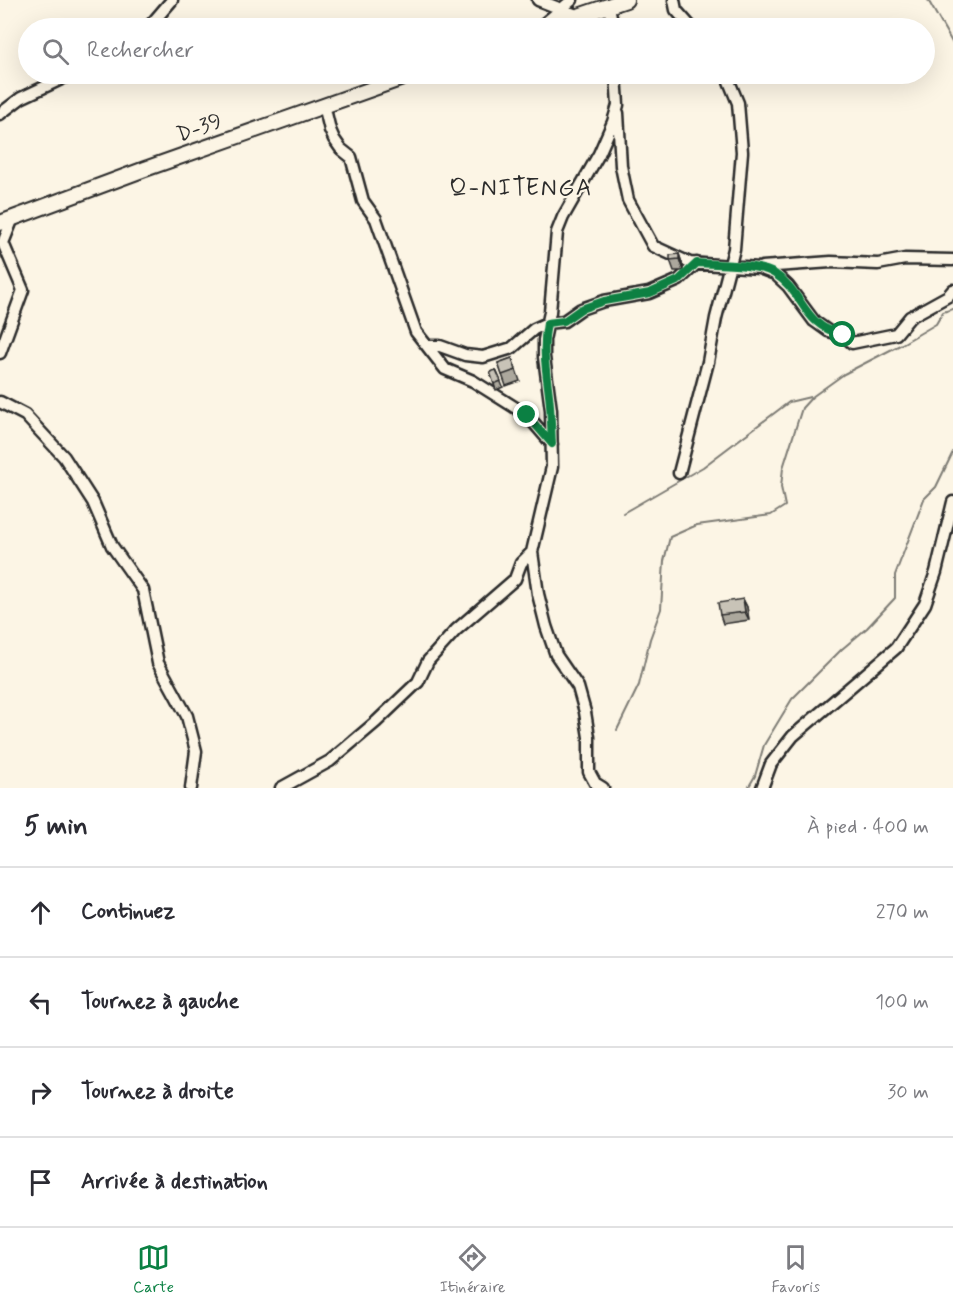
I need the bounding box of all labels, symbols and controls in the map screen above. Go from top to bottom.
search box [18,18,935,84]
icon: search [39,35,72,68]
text: Rechercher [87,37,194,65]
street label: D-39 [173,107,226,149]
district label: Q-NITENGA [449,173,593,204]
route start [829,321,855,347]
route end [513,401,539,427]
text: 5 min [24,810,88,844]
text: À pied · 400 m [807,814,929,841]
icon: ahead [24,896,57,929]
text: Continuez [81,898,175,926]
text: 270 m [876,899,929,926]
icon: left [24,986,57,1019]
text: Tournez à gauche [81,988,239,1016]
text: 100 m [875,989,929,1016]
icon: right [24,1076,57,1109]
text: Tournez à droite [81,1078,234,1106]
text: 30 m [887,1079,929,1106]
icon: arrive [24,1166,57,1199]
text: Arrivée à destination [81,1168,268,1196]
tab: Carte [133,1241,174,1298]
tab: Itinéraire [440,1241,506,1298]
tab: Favoris [771,1241,820,1298]

